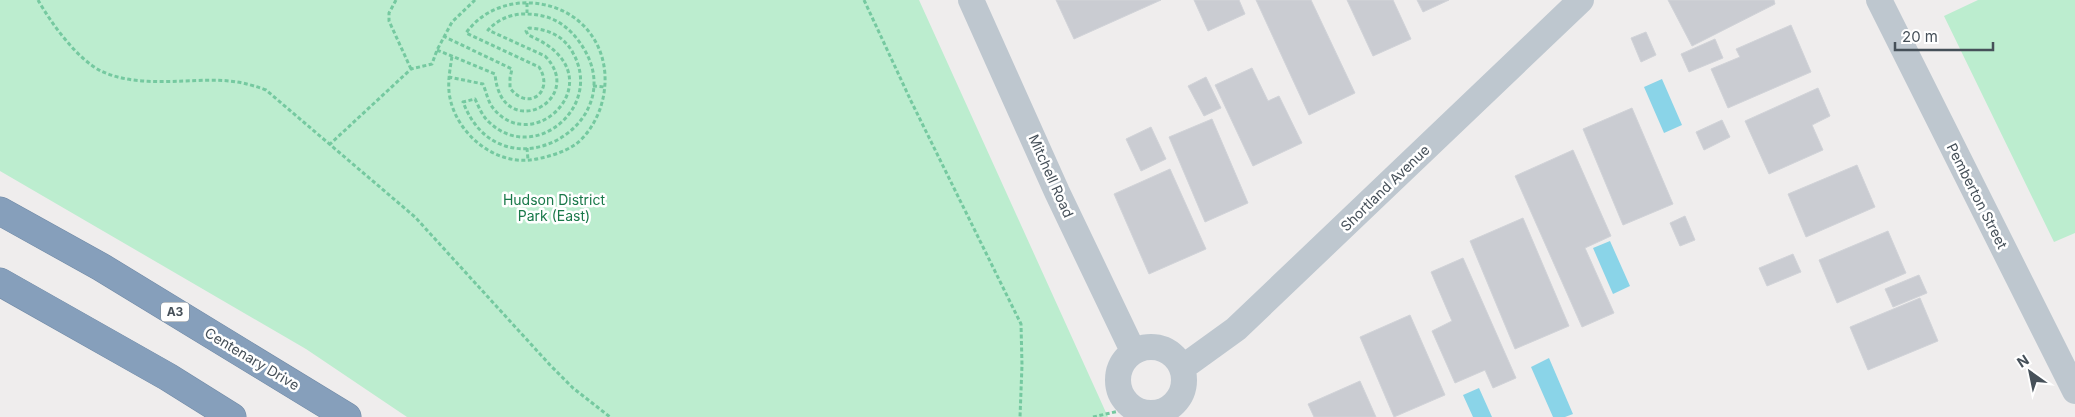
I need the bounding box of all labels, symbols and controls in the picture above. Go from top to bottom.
scale bar [1895,20,1992,52]
text: 20 m [1902,27,1938,46]
street label: Mitchell Road [1026,131,1077,220]
street label: Pemberton Street [1944,140,2012,252]
street label: Shortland Avenue [1337,141,1433,234]
park label: Hudson District Park (East) [503,191,606,224]
road number: A3 [161,302,189,322]
street label: Centenary Drive [202,324,303,394]
north arrow [2005,347,2055,397]
text: N [2014,351,2032,371]

